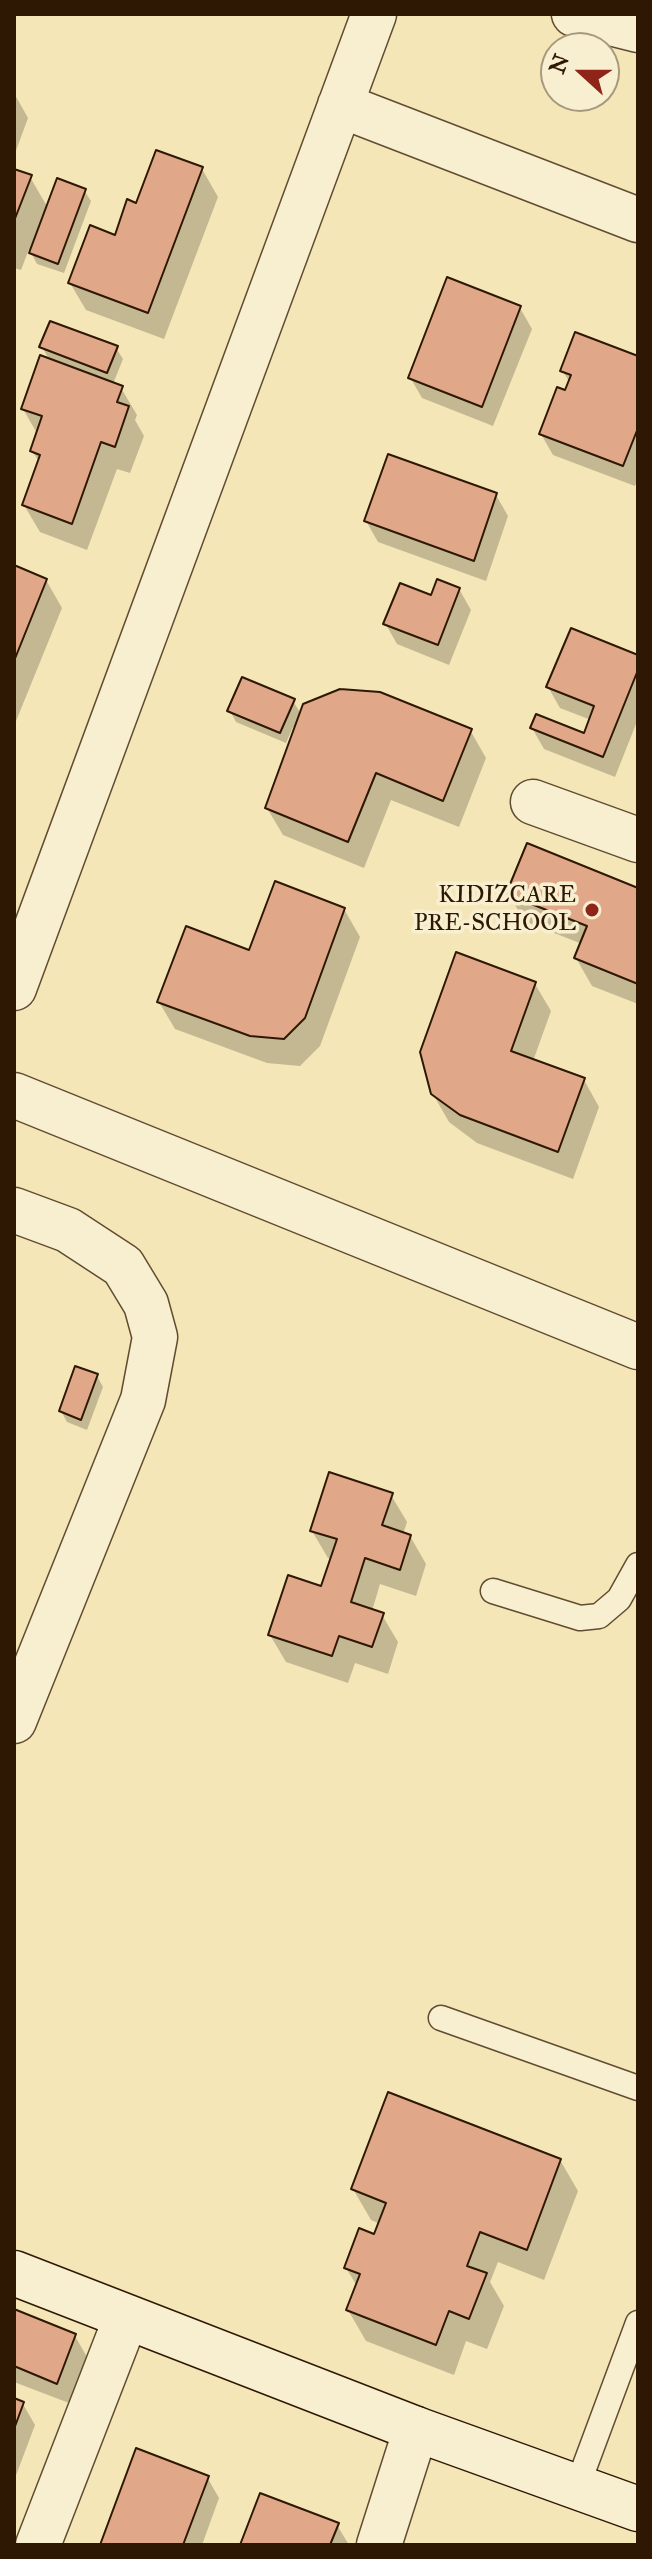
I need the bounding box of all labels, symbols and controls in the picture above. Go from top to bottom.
north arrow [540,32,620,112]
text: N [543,50,575,77]
place label: KIDIZCARE PRE-SCHOOL [414,882,576,938]
marker: KIDIZCARE PRE-SCHOOL [583,901,601,919]

